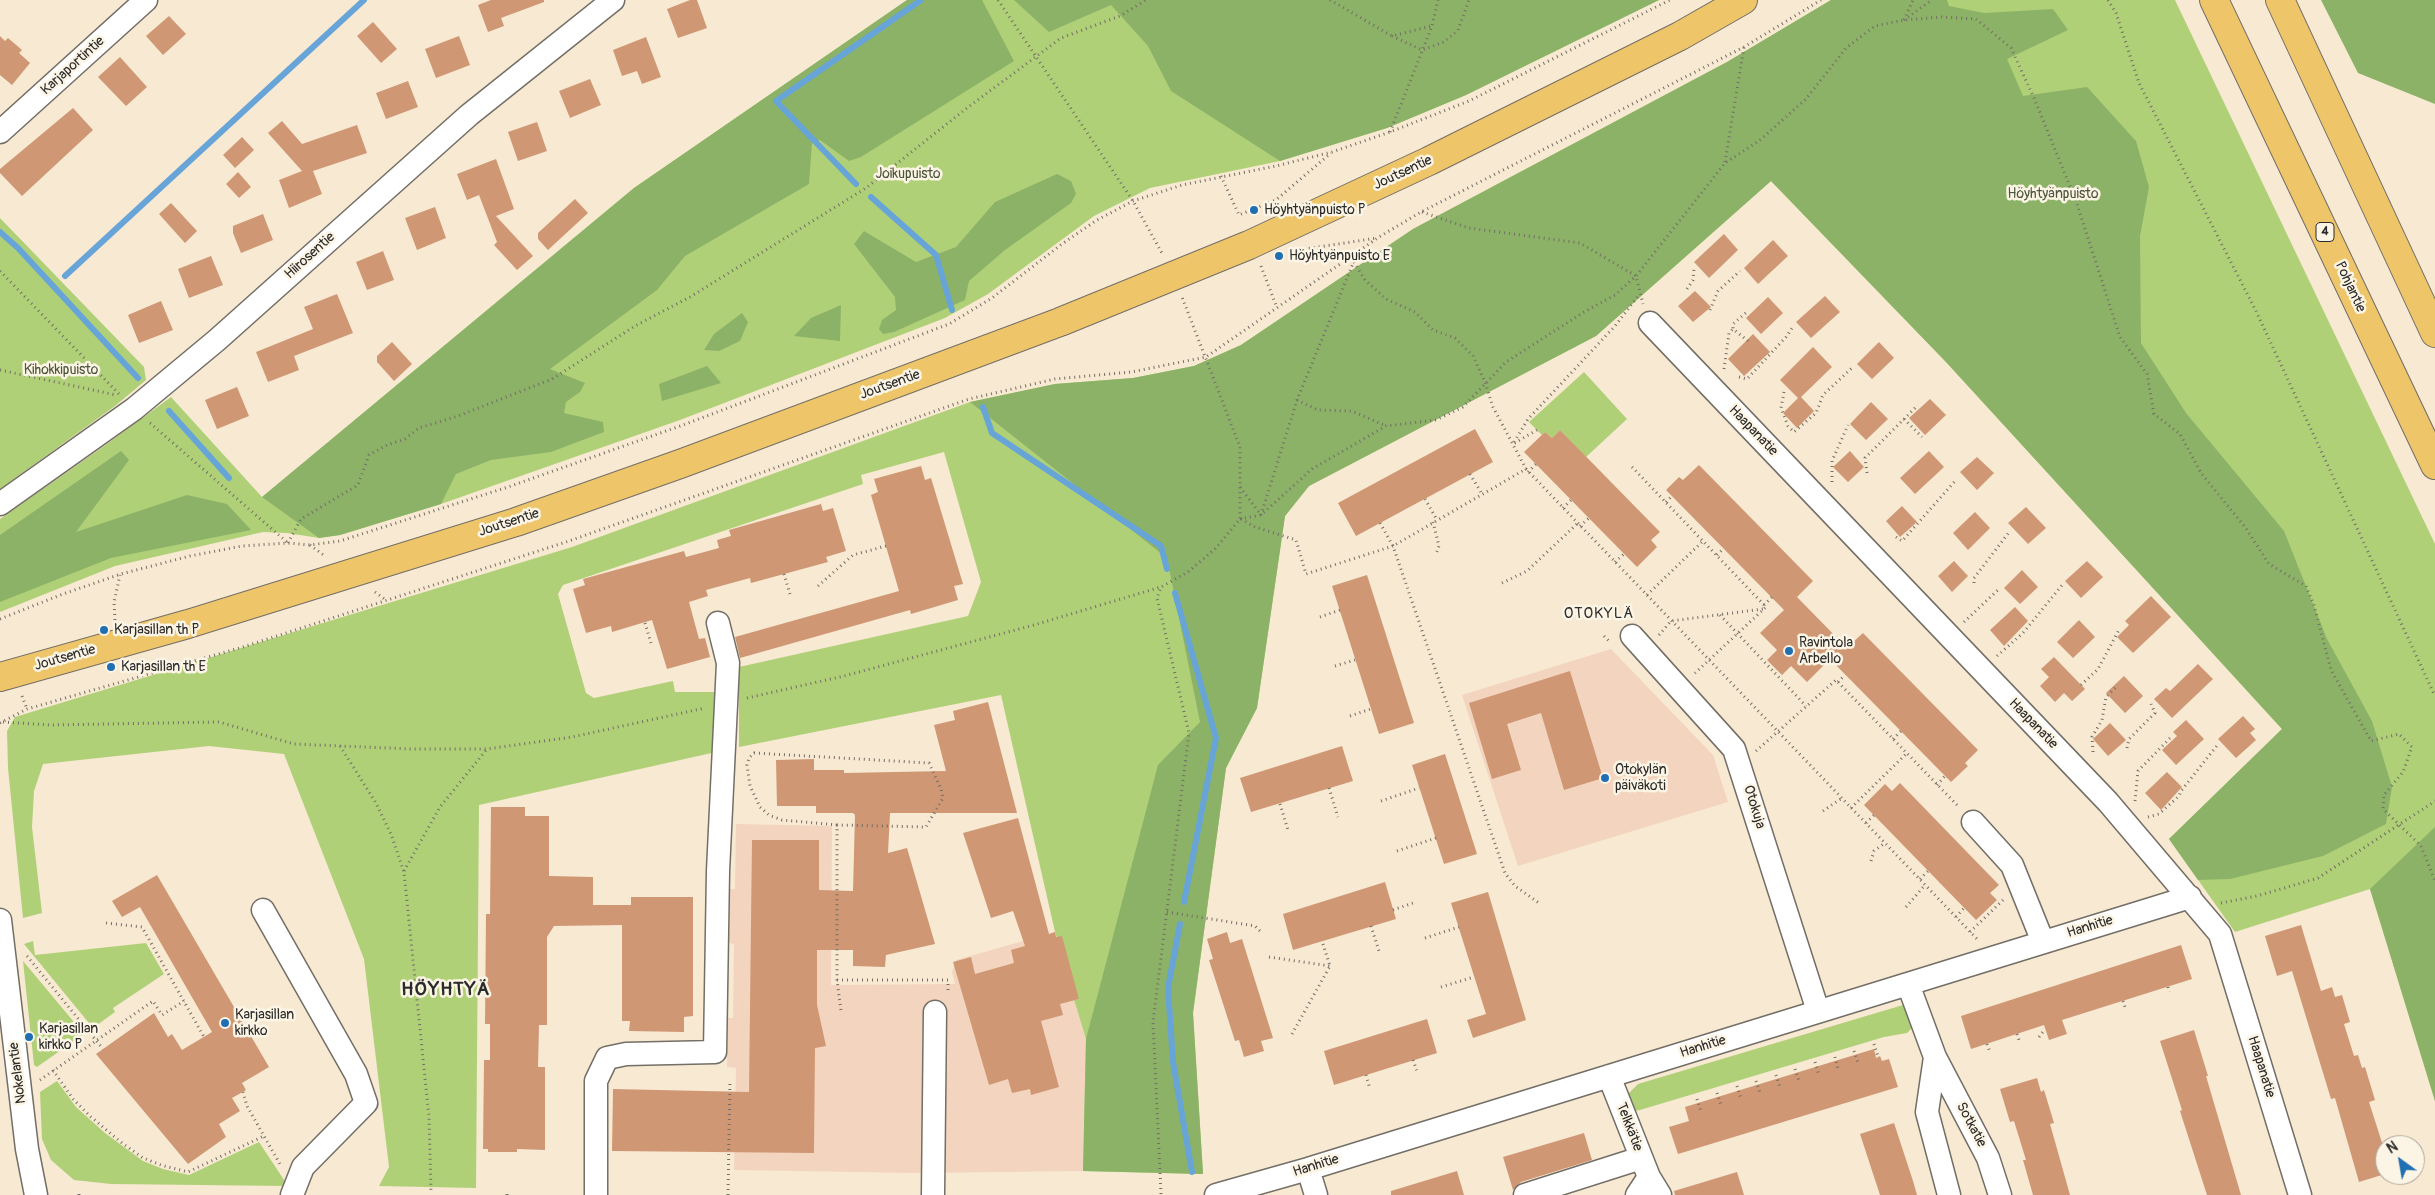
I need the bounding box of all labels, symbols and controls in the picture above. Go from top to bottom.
street label: Karjaportintie [38,33,108,99]
street label: Joutsentie [1371,152,1435,194]
park label: Joikupuisto [875,166,941,182]
park label: Höyhtyänpuisto [2008,186,2098,202]
place label: Höyhtyänpuisto P [1264,202,1366,218]
marker: Höyhtyänpuisto P [1248,204,1260,216]
road number: 4 [2316,222,2334,242]
street label: Hiirosentie [281,229,339,283]
place label: Höyhtyänpuisto E [1289,248,1390,264]
marker: Höyhtyänpuisto E [1273,250,1285,262]
street label: Pohjantie [2331,259,2369,315]
park label: Kihokkipuisto [24,362,98,378]
street label: Joutsentie [858,366,922,404]
street label: Haapanatie [1725,402,1781,460]
street label: Joutsentie [477,505,541,541]
district label: OTOKYLÄ [1563,605,1635,623]
place label: Karjasillan th P [114,622,199,638]
marker: Karjasillan th P [98,624,110,636]
place label: Ravintola Arbello [1799,635,1853,668]
street label: Joutsentie [33,641,97,675]
marker: Ravintola Arbello [1783,645,1795,657]
place label: Karjasillan th E [121,659,206,675]
marker: Karjasillan th E [105,661,117,673]
street label: Haapanatie [2005,695,2061,753]
place label: Otokylän päiväkoti [1615,762,1667,794]
marker: Otokylän päiväkoti [1599,772,1611,784]
street label: Otokuja [1739,783,1769,831]
street label: Hanhitie [2065,912,2115,942]
district label: HÖYHTYÄ [400,979,492,1001]
place label: Karjasillan kirkko [235,1007,294,1040]
marker: Karjasillan kirkko [219,1017,231,1029]
place label: Karjasillan kirkko P [39,1021,98,1054]
marker: Karjasillan kirkko P [23,1031,35,1043]
street label: Hanhitie [1678,1032,1728,1062]
street label: Haapanatie [2244,1034,2278,1100]
street label: Nokelantie [6,1041,30,1105]
street label: Telkkätie [1612,1100,1646,1154]
street label: Sotkatie [1952,1100,1990,1150]
north arrow [2375,1135,2425,1185]
text: N [2384,1138,2401,1157]
street label: Hanhitie [1291,1151,1341,1181]

